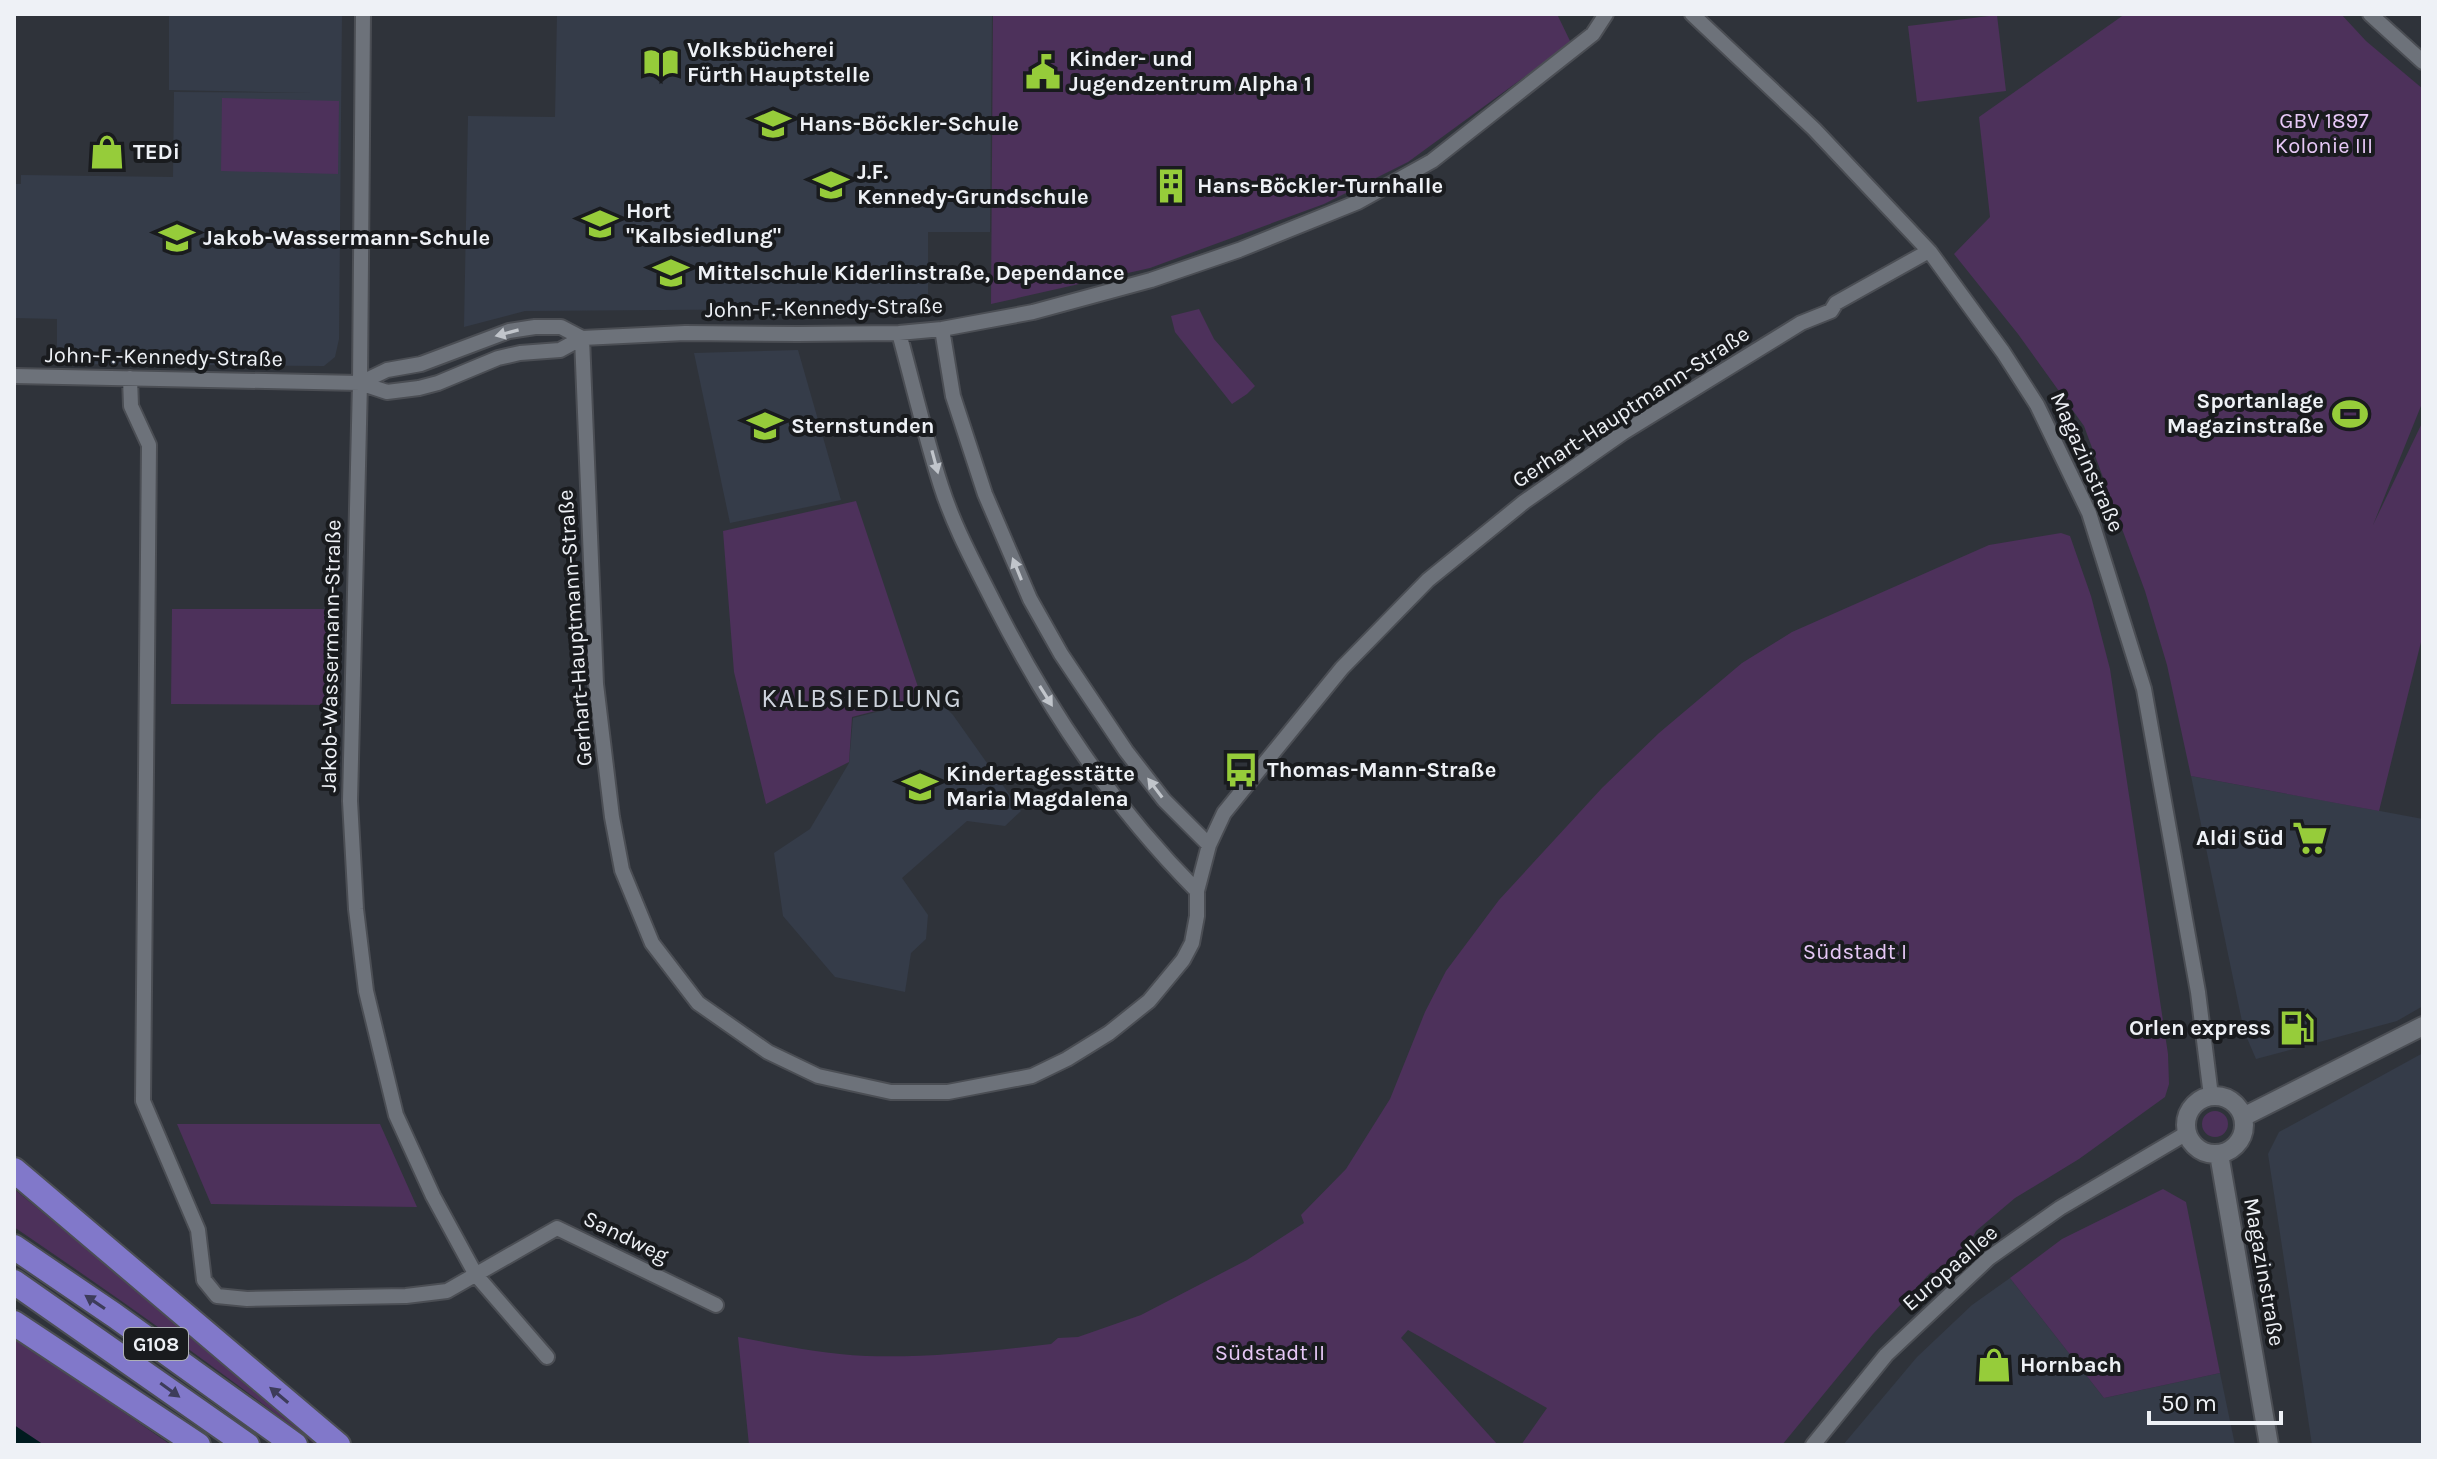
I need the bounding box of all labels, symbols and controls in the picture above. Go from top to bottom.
place label: Volksbücherei Fürth Hauptstelle [687,37,870,88]
library icon: Volksbücherei Fürth Hauptstelle [642,44,680,82]
place label: Kinder- und Jugendzentrum Alpha 1 [1069,46,1312,97]
public building icon: Kinder- und Jugendzentrum Alpha 1 [1024,53,1062,91]
school or university icon: Hans-Böckler-Schule [754,105,792,143]
park label: GBV 1897 Kolonie III [2275,108,2373,159]
place label: Hans-Böckler-Schule [799,111,1019,137]
shop icon: TEDi [88,133,126,171]
place label: TEDi [133,139,180,165]
place label: J.F. Kennedy-Grundschule [857,159,1089,210]
school or university icon: J.F. Kennedy-Grundschule [812,166,850,204]
building icon: Hans-Böckler-Turnhalle [1152,167,1190,205]
place label: Hans-Böckler-Turnhalle [1197,173,1443,199]
place label: Hort "Kalbsiedlung" [626,198,781,249]
school or university icon: Hort "Kalbsiedlung" [581,205,619,243]
school or university icon: Jakob-Wassermann-Schule [158,219,196,257]
place label: Jakob-Wassermann-Schule [203,225,490,251]
school or university icon: Mittelschule Kiderlinstraße, Dependance [652,254,690,292]
place label: Mittelschule Kiderlinstraße, Dependance [697,260,1125,286]
street label: John-F.-Kennedy-Straße [705,293,943,323]
street label: Gerhart-Hauptmann-Straße [1508,321,1754,493]
one-way arrow [495,327,520,339]
street label: John-F.-Kennedy-Straße [45,342,283,372]
street label: Magazinstraße [2045,388,2129,536]
place label: Sportanlage Magazinstraße [2167,388,2324,439]
sports icon: Sportanlage Magazinstraße [2331,395,2369,433]
school or university icon: Sternstunden [746,407,784,445]
place label: Sternstunden [791,413,934,439]
one-way arrow [929,450,941,475]
street label: Gerhart-Hauptmann-Straße [552,489,598,767]
street label: Jakob-Wassermann-Straße [316,519,346,793]
one-way arrow [1011,557,1024,581]
district label: KALBSIEDLUNG [761,683,963,714]
one-way arrow [1038,685,1052,707]
bus stop icon: Thomas-Mann-Straße [1222,751,1260,789]
place label: Thomas-Mann-Straße [1267,757,1496,783]
place label: Kindertagesstätte Maria Magdalena [946,761,1135,812]
school or university icon: Kindertagesstätte Maria Magdalena [901,768,939,806]
one-way arrow [1147,778,1163,799]
supermarket icon: Aldi Süd [2291,819,2329,857]
place label: Aldi Süd [2196,825,2284,851]
park label: Südstadt I [1803,939,1907,965]
fuel station icon: Orlen express [2278,1009,2316,1047]
place label: Orlen express [2129,1015,2271,1041]
street label: Magazinstraße [2238,1196,2290,1348]
street label: Sandweg [579,1205,673,1269]
street label: Europaallee [1897,1220,2003,1316]
one-way arrow [85,1294,106,1309]
road number: G108 [124,1328,188,1360]
park label: Südstadt II [1215,1340,1325,1366]
shop icon: Hornbach [1975,1346,2013,1384]
place label: Hornbach [2020,1352,2122,1378]
scale bar [2149,1375,2281,1425]
one-way arrow [159,1382,181,1398]
one-way arrow [269,1387,289,1404]
text: 50 m [2161,1389,2217,1417]

